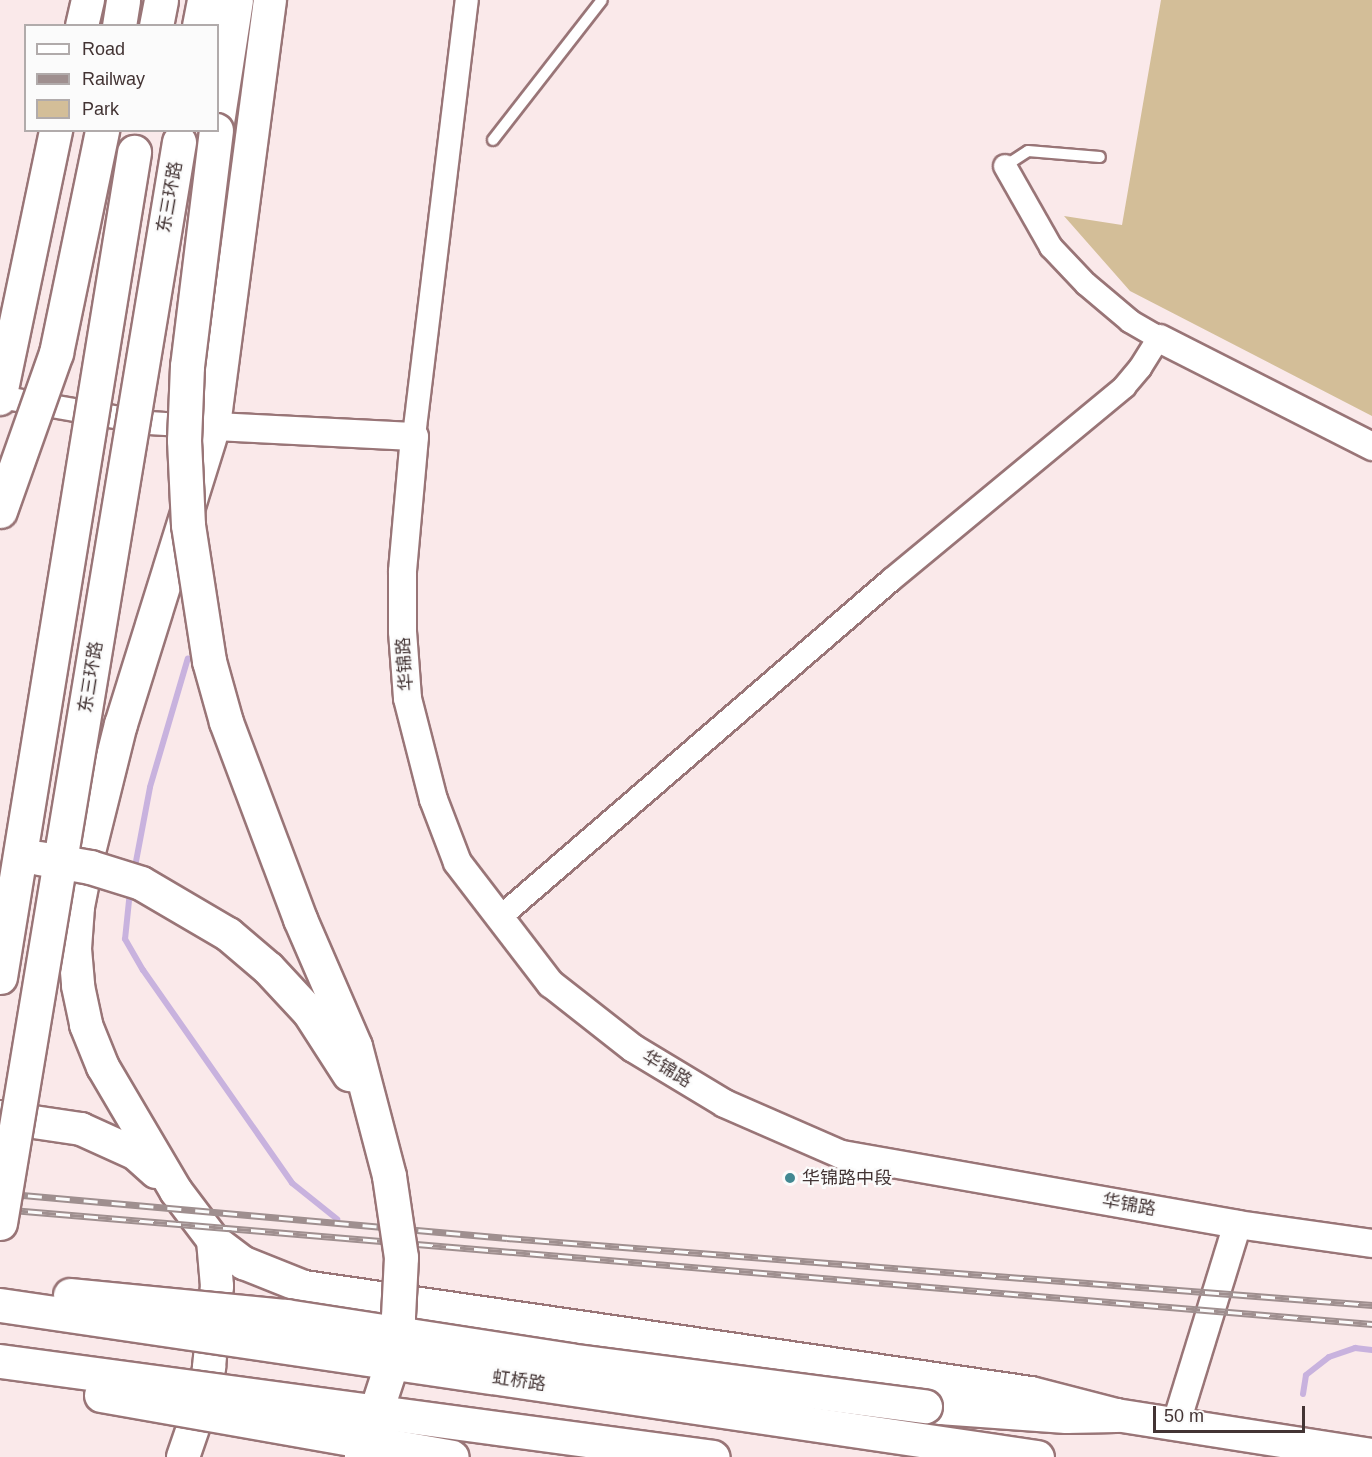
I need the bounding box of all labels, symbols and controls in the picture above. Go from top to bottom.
legend [24,24,219,132]
text: Road [82,39,125,59]
text: Railway [82,69,145,89]
text: Park [82,99,119,119]
street label: 东三环路 [153,160,187,234]
street label: 华锦路 [392,636,418,692]
street label: 东三环路 [75,640,107,714]
street label: 华锦路 [638,1046,696,1092]
place label: 华锦路中段 [802,1167,892,1189]
marker: 华锦路中段 [783,1171,797,1185]
street label: 华锦路 [1101,1190,1157,1220]
street label: 虹桥路 [491,1367,547,1395]
scale bar [1156,1394,1308,1432]
text: 50 m [1164,1406,1204,1426]

